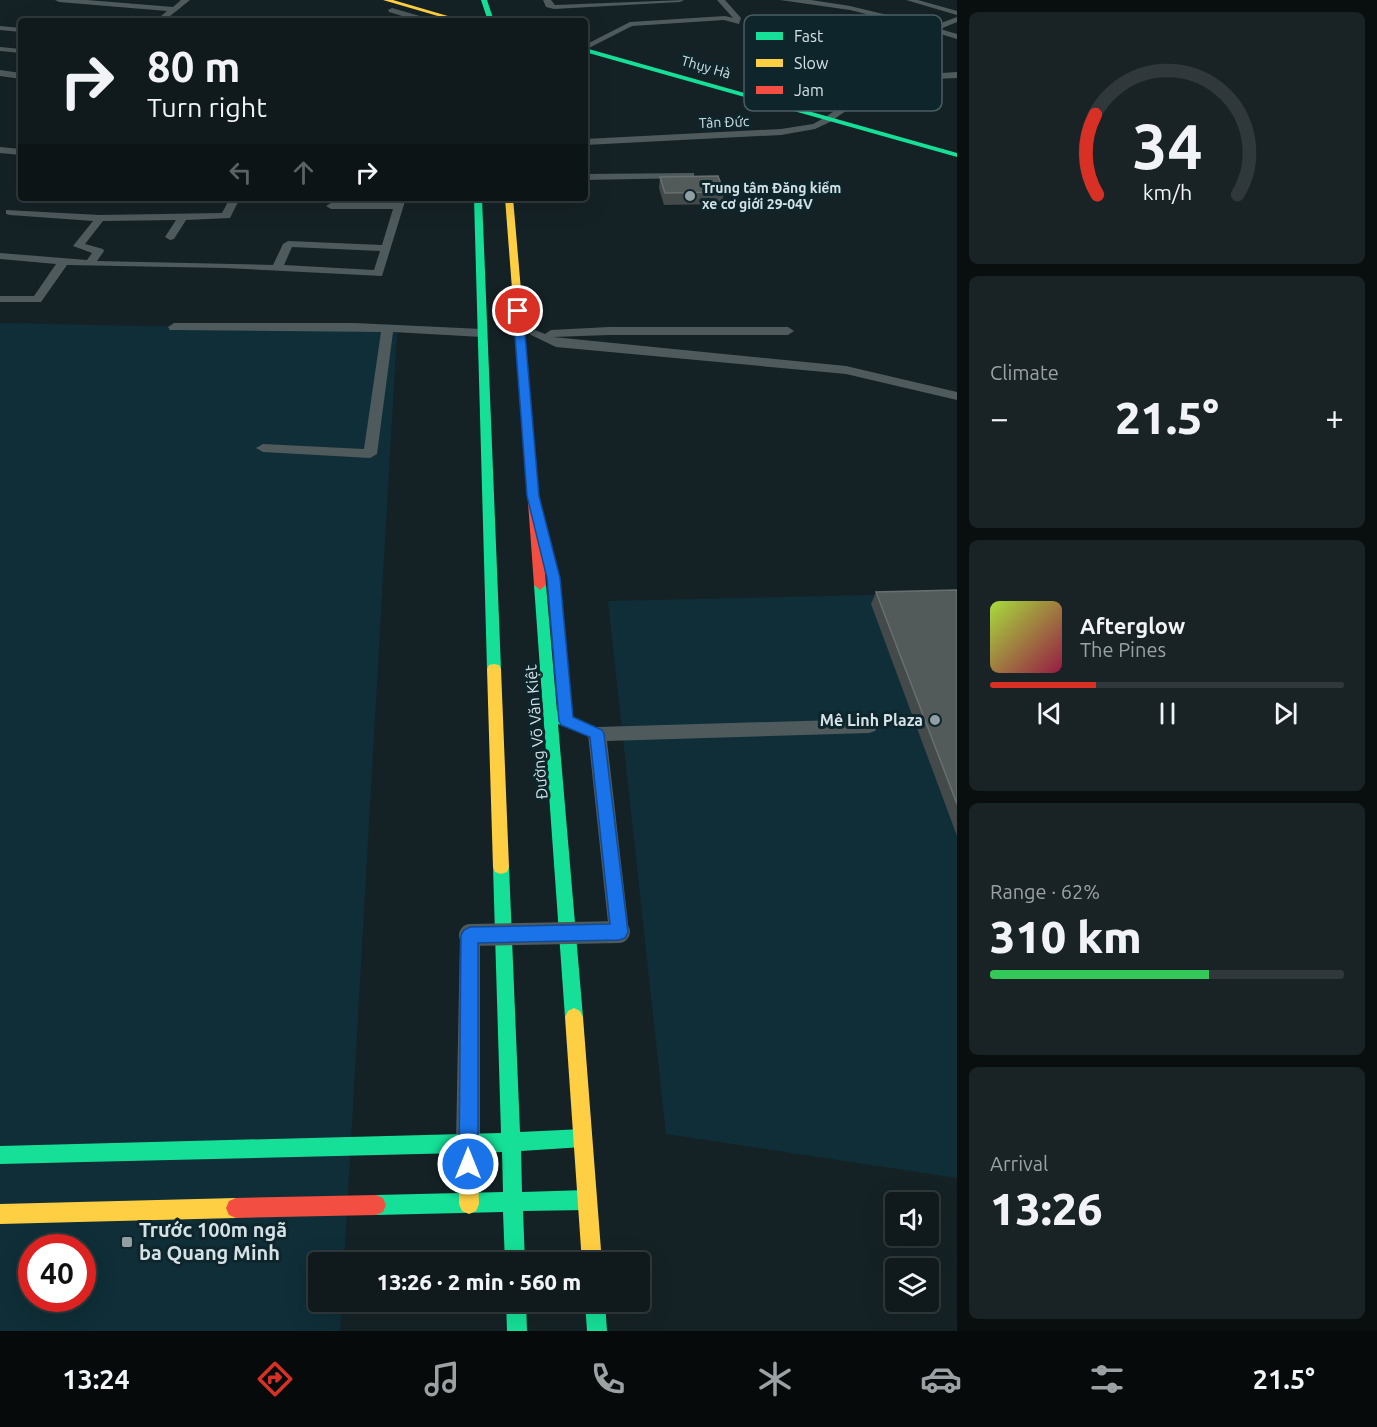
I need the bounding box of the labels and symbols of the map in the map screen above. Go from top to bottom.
legend [744,15,942,111]
text: Fast [794,27,824,45]
street label: Thụy Hà [679,52,733,82]
text: Slow [794,54,829,72]
text: Jam [794,81,824,99]
street label: Tân Đức [698,113,750,131]
place label: Trung tâm Đăng kiểm xe cơ giới 29-04V [702,180,841,212]
marker: Trung tâm Đăng kiểm xe cơ giới 29-04V [683,189,697,203]
pin [492,285,543,336]
street label: Đường Võ Văn Kiệt [521,663,551,800]
place label: Mê Linh Plaza [820,711,923,729]
marker: Mê Linh Plaza [928,713,942,727]
position arrow [436,1132,500,1196]
place label: Trước 100m ngã ba Quang Minh [139,1218,287,1264]
speed limit sign: 40 [18,1234,96,1312]
marker: Trước 100m ngã ba Quang Minh [120,1235,134,1249]

